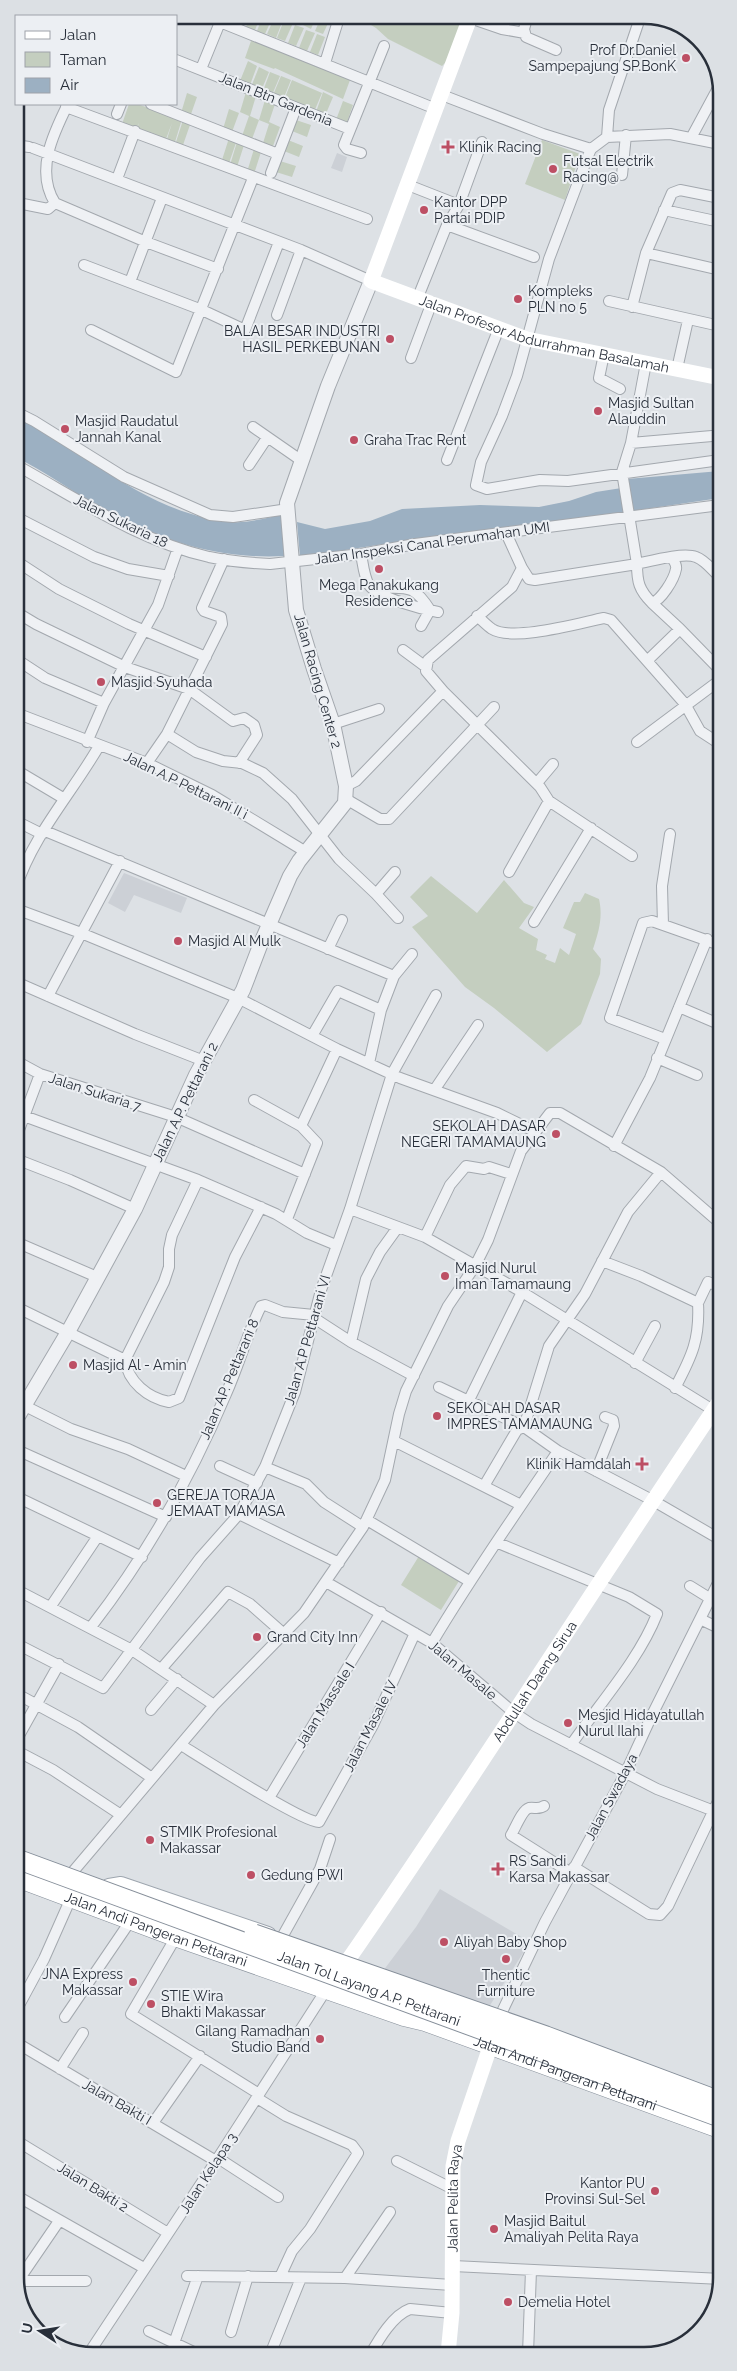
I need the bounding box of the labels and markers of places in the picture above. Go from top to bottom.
place label: Prof Dr.Daniel Sampepajung SP.BonK [529,42,676,74]
marker: Prof Dr.Daniel Sampepajung SP.BonK [680,52,692,64]
place label: Klinik Racing [459,139,541,155]
marker: Klinik Racing [441,140,455,154]
place label: Futsal Electrik Racing@ [563,153,654,185]
marker: Futsal Electrik Racing@ [547,163,559,175]
place label: Kantor DPP Partai PDIP [434,194,507,226]
marker: Kantor DPP Partai PDIP [418,204,430,216]
place label: Kompleks PLN no 5 [528,283,593,315]
marker: Kompleks PLN no 5 [512,293,524,305]
place label: BALAI BESAR INDUSTRI HASIL PERKEBUNAN [224,323,380,355]
marker: BALAI BESAR INDUSTRI HASIL PERKEBUNAN [384,333,396,345]
place label: Masjid Sultan Alauddin [608,395,694,427]
marker: Masjid Sultan Alauddin [592,405,604,417]
place label: Masjid Raudatul Jannah Kanal [75,413,178,445]
marker: Masjid Raudatul Jannah Kanal [59,423,71,435]
place label: Graha Trac Rent [364,432,467,448]
marker: Graha Trac Rent [348,434,360,446]
marker: Mega Panakukang Residence [373,563,385,575]
place label: Mega Panakukang Residence [319,577,439,609]
place label: Masjid Syuhada [111,674,212,690]
marker: Masjid Syuhada [95,676,107,688]
place label: Masjid Al Mulk [188,933,281,949]
marker: Masjid Al Mulk [172,935,184,947]
place label: SEKOLAH DASAR NEGERI TAMAMAUNG [401,1118,546,1150]
marker: SEKOLAH DASAR NEGERI TAMAMAUNG [550,1128,562,1140]
place label: Masjid Nurul Iman Tamamaung [455,1260,571,1292]
marker: Masjid Nurul Iman Tamamaung [439,1270,451,1282]
place label: Masjid Al - Amin [83,1357,187,1373]
marker: Masjid Al - Amin [67,1359,79,1371]
place label: SEKOLAH DASAR IMPRES TAMAMAUNG [447,1400,592,1432]
marker: SEKOLAH DASAR IMPRES TAMAMAUNG [431,1410,443,1422]
place label: Klinik Hamdalah [526,1456,631,1472]
marker: Klinik Hamdalah [635,1457,649,1471]
place label: GEREJA TORAJA JEMAAT MAMASA [167,1487,286,1519]
marker: GEREJA TORAJA JEMAAT MAMASA [151,1497,163,1509]
place label: Grand City Inn [267,1629,358,1645]
marker: Grand City Inn [251,1631,263,1643]
place label: Mesjid Hidayatullah Nurul Ilahi [578,1707,705,1739]
marker: Mesjid Hidayatullah Nurul Ilahi [562,1717,574,1729]
place label: STMIK Profesional Makassar [160,1824,277,1856]
marker: STMIK Profesional Makassar [144,1834,156,1846]
place label: RS Sandi Karsa Makassar [509,1853,610,1885]
marker: RS Sandi Karsa Makassar [491,1862,505,1876]
place label: Gedung PWI [261,1867,343,1883]
marker: Gedung PWI [245,1869,257,1881]
place label: Aliyah Baby Shop [454,1934,567,1950]
marker: Aliyah Baby Shop [438,1936,450,1948]
marker: Thentic Furniture [500,1953,512,1965]
place label: JNA Express Makassar [42,1966,123,1998]
place label: Thentic Furniture [477,1967,535,1999]
marker: JNA Express Makassar [127,1976,139,1988]
place label: STIE Wira Bhakti Makassar [161,1988,266,2020]
marker: STIE Wira Bhakti Makassar [145,1998,157,2010]
place label: Gilang Ramadhan Studio Band [195,2023,310,2055]
marker: Gilang Ramadhan Studio Band [314,2033,326,2045]
place label: Kantor PU Provinsi Sul-Sel [545,2175,645,2207]
marker: Kantor PU Provinsi Sul-Sel [649,2185,661,2197]
place label: Masjid Baitul Amaliyah Pelita Raya [504,2213,639,2245]
marker: Masjid Baitul Amaliyah Pelita Raya [488,2223,500,2235]
place label: Demelia Hotel [518,2294,611,2310]
marker: Demelia Hotel [502,2296,514,2308]

